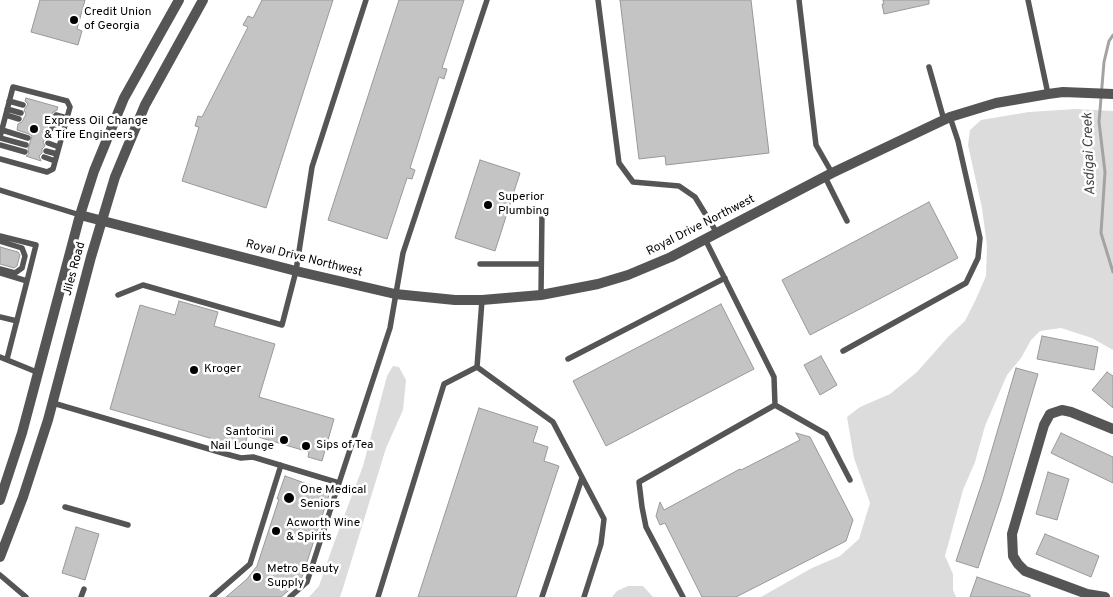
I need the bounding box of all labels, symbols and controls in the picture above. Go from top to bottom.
place label: Credit Union of Georgia [84,6,151,34]
marker: Credit Union of Georgia [68,14,80,26]
water label: Asdigai Creek [1080,112,1100,196]
place label: Express Oil Change & Tire Engineers [44,115,148,143]
marker: Express Oil Change & Tire Engineers [28,123,40,135]
place label: Superior Plumbing [498,191,549,219]
street label: Royal Drive Northwest [644,192,758,260]
marker: Superior Plumbing [482,199,494,211]
street label: Royal Drive Northwest [244,238,364,280]
street label: Jiles Road [61,240,89,298]
place label: Kroger [204,363,241,377]
marker: Kroger [188,364,200,376]
place label: Santorini Nail Lounge [210,426,274,454]
marker: Santorini Nail Lounge [278,434,290,446]
place label: Sips of Tea [316,439,373,453]
marker: Sips of Tea [300,440,312,452]
place label: One Medical Seniors [300,484,366,512]
marker: One Medical Seniors [282,491,296,505]
place label: Acworth Wine & Spirits [286,517,360,545]
marker: Acworth Wine & Spirits [270,525,282,537]
place label: Metro Beauty Supply [267,563,339,591]
marker: Metro Beauty Supply [251,571,263,583]

